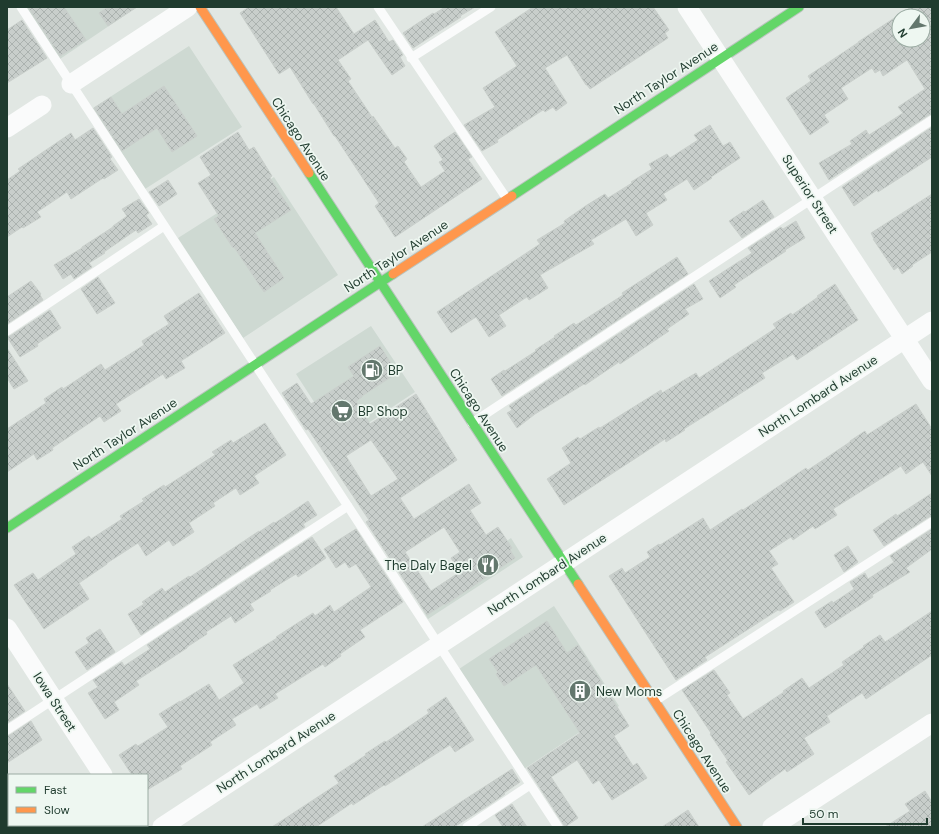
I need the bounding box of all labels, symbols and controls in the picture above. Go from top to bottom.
north arrow [891,8,931,48]
text: N [894,26,911,40]
street label: North Taylor Avenue [611,38,721,118]
street label: Chicago Avenue [268,94,334,184]
street label: Superior Street [778,151,842,237]
street label: North Taylor Avenue [341,216,451,296]
street label: North Lombard Avenue [755,351,881,441]
fuel station icon: BP [359,357,385,383]
place label: BP [388,362,404,379]
street label: Chicago Avenue [446,365,512,455]
street label: North Taylor Avenue [70,394,180,474]
supermarket icon: BP Shop [329,398,355,424]
place label: BP Shop [358,403,408,420]
street label: North Lombard Avenue [484,529,610,619]
restaurant icon: The Daly Bagel [475,552,501,578]
place label: The Daly Bagel [385,557,472,574]
street label: Iowa Street [29,669,81,735]
building icon: New Moms [567,678,593,704]
place label: New Moms [596,683,662,700]
street label: Chicago Avenue [669,706,735,796]
street label: North Lombard Avenue [213,707,339,797]
legend [8,774,148,826]
text: Fast [44,782,67,798]
scale bar [803,800,927,826]
text: Slow [44,802,70,818]
text: 50 m [809,806,838,822]

